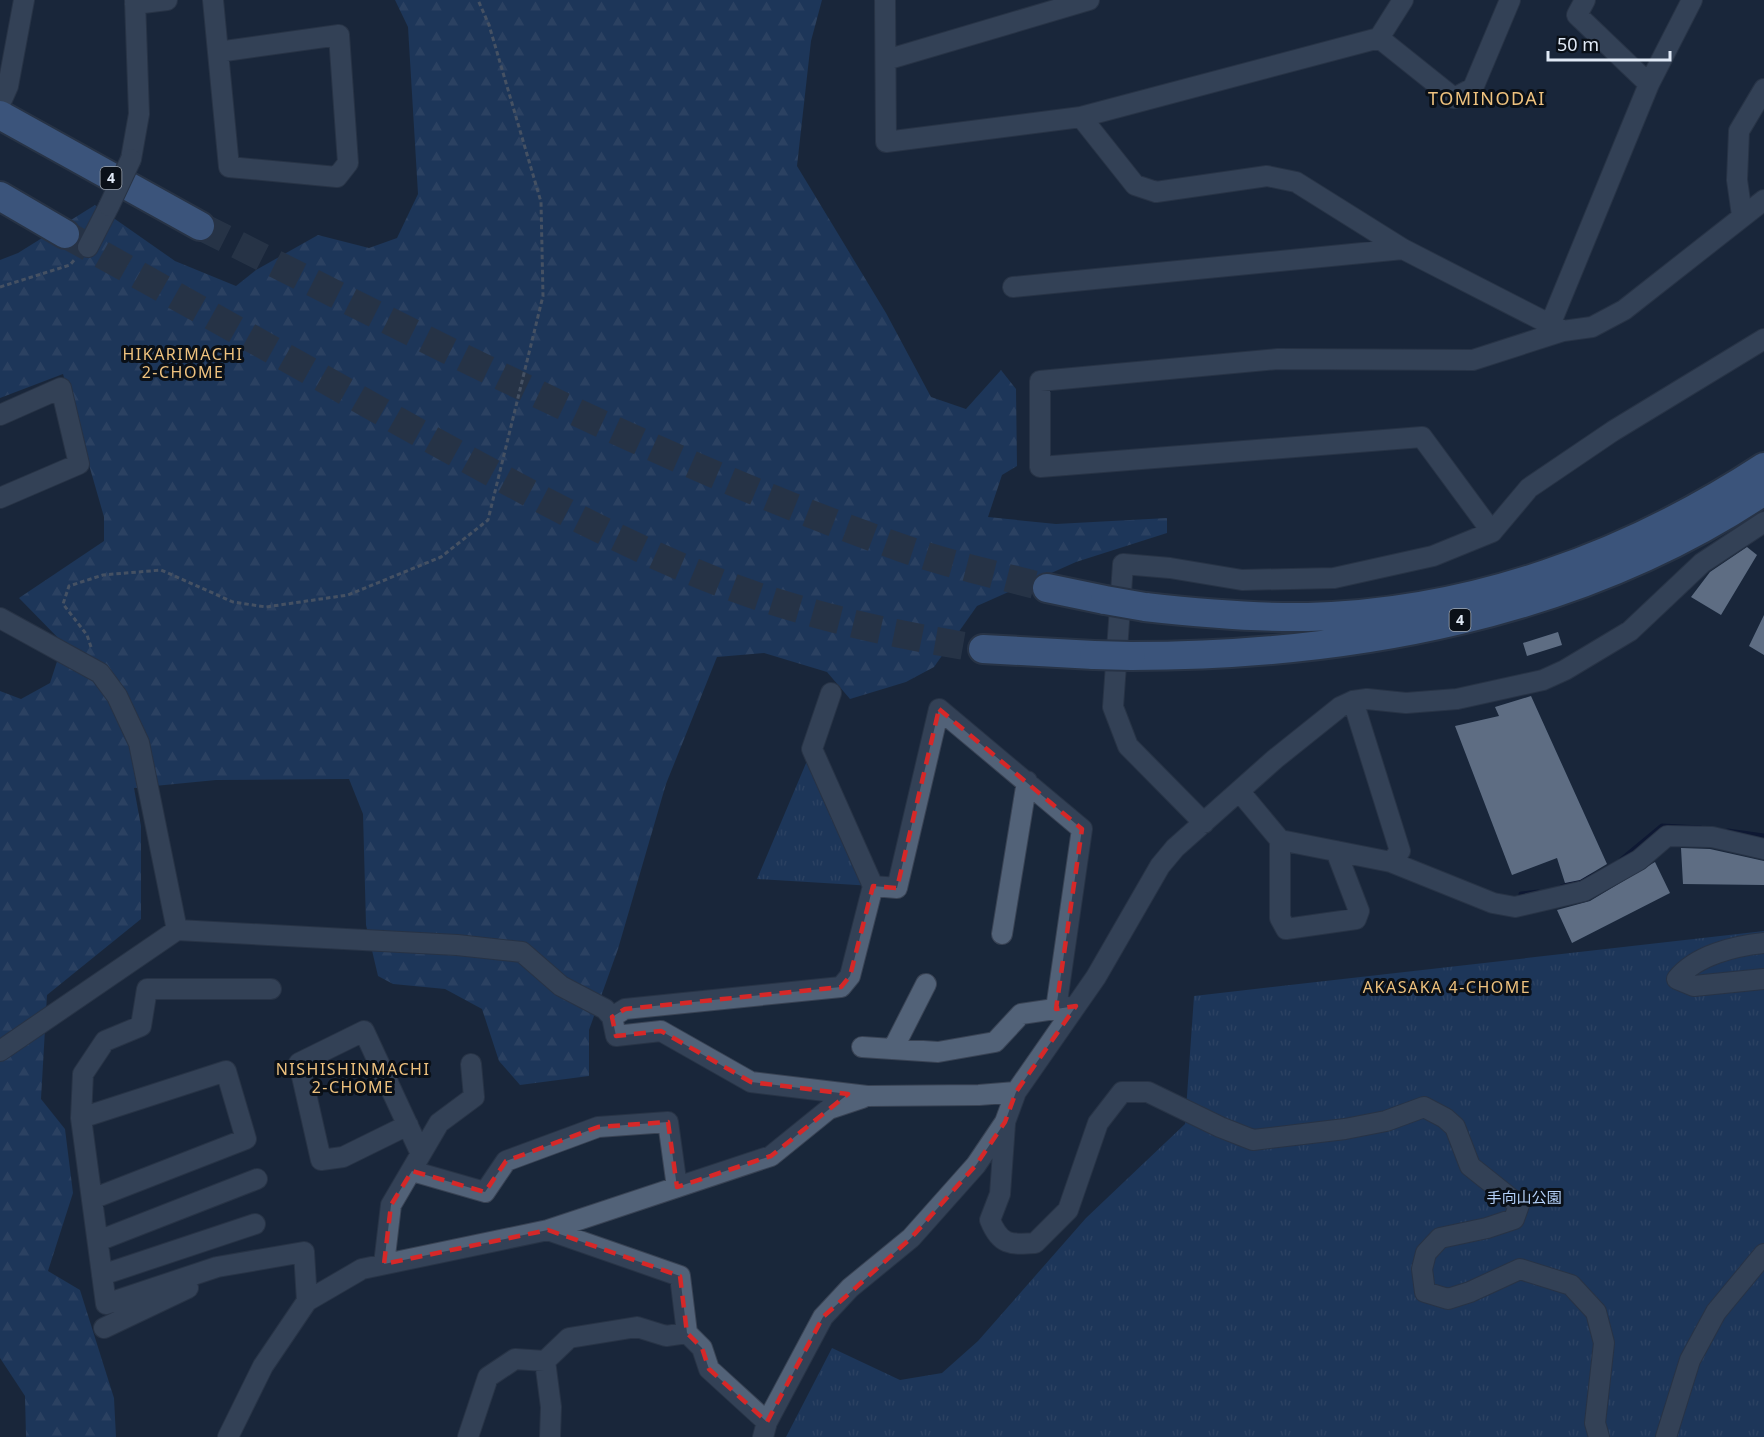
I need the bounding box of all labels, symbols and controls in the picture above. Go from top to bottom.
scale bar [1548,24,1670,62]
text: 50 m [1557,32,1599,56]
district label: TOMINODAI [1428,86,1546,110]
road number: 4 [100,167,122,189]
district label: HIKARIMACHI 2-CHOME [122,343,244,383]
road number: 4 [1450,609,1470,631]
district label: AKASAKA 4-CHOME [1363,976,1531,998]
district label: NISHISHINMACHI 2-CHOME [276,1058,430,1098]
park label: 手向山公園 [1486,1187,1562,1207]

